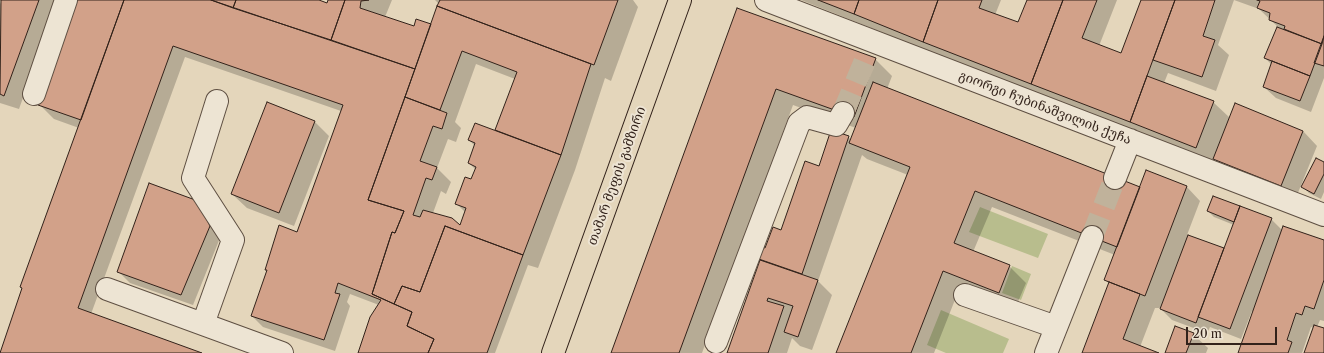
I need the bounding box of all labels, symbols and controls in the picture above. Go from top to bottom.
street label: გიორგი ჩუბინაშვილის ქუჩა [957,68,1133,148]
street label: თამარ მეფის გამზირი [585,105,649,247]
scale bar [1188,319,1279,345]
text: 20 m [1193,326,1222,341]

